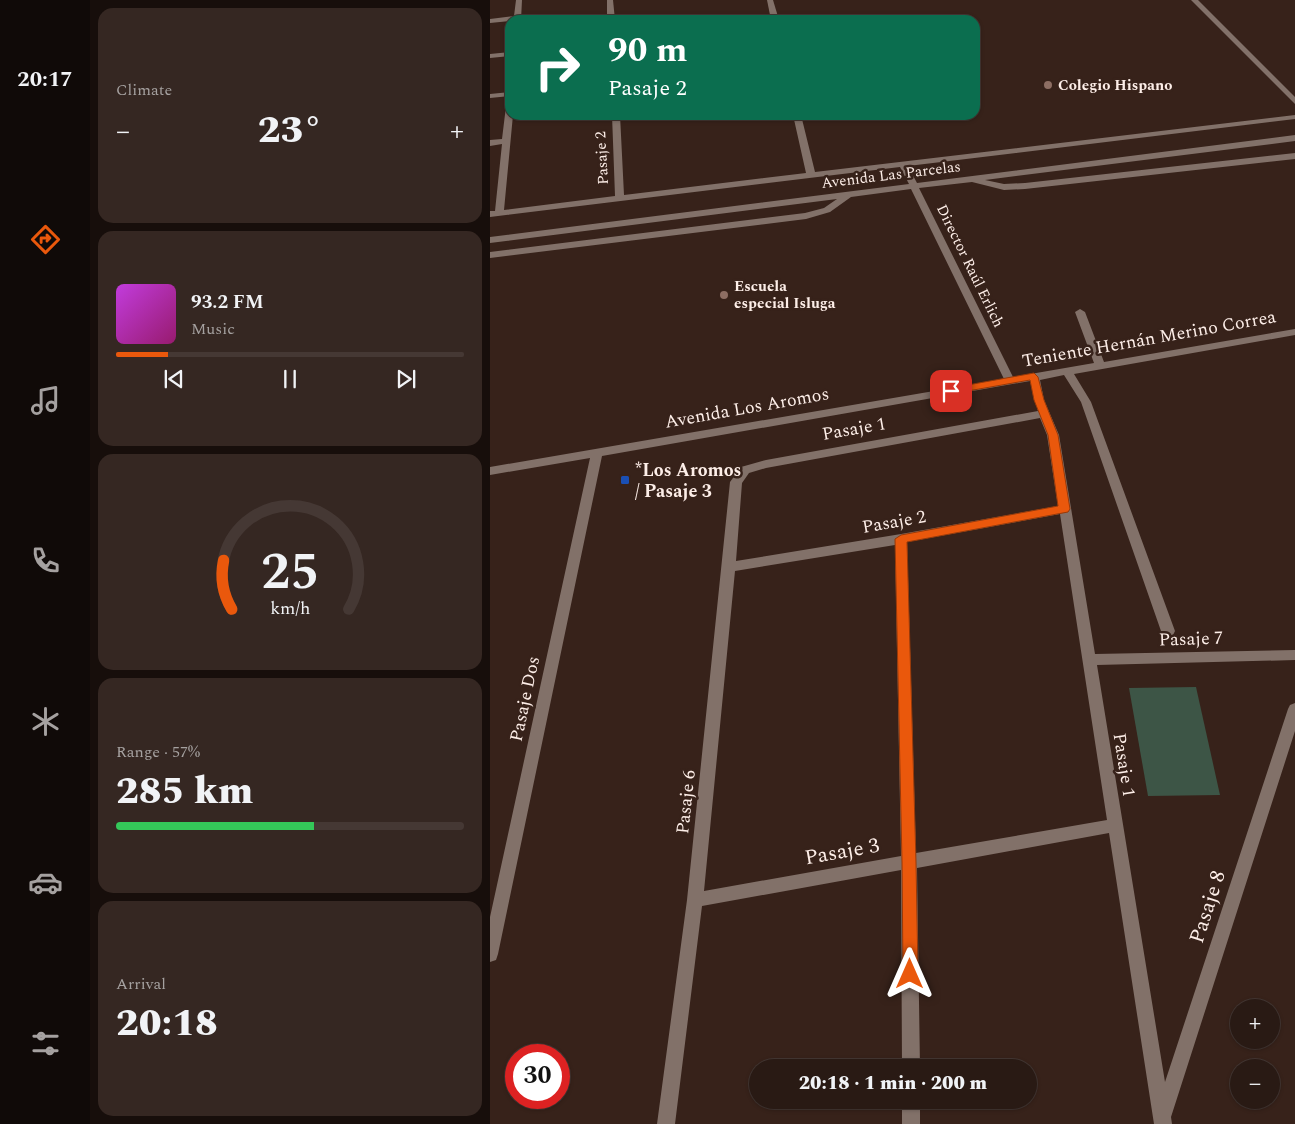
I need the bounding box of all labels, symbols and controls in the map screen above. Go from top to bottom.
text: 90 m [608,24,688,77]
icon: right [525,35,590,100]
text: 20:17 [17,63,73,96]
text: Pasaje 2 [608,72,687,105]
place label: Colegio Hispano [1058,74,1172,97]
text: Climate [116,78,172,102]
marker: Colegio Hispano [1042,79,1054,91]
text: 23° [258,102,322,160]
text: − [116,110,130,153]
text: + [450,110,464,153]
street label: Pasaje 2 [589,131,615,185]
street label: Avenida Las Parcelas [820,155,962,195]
street label: Director Raúl Erlich [930,200,1010,332]
icon: directions [28,222,63,257]
place label: Escuela especial Isluga [734,275,836,315]
text: 93.2 FM [191,288,264,317]
marker: Escuela especial Isluga [718,289,730,301]
street label: Teniente Hernán Merino Correa [1020,303,1278,375]
text: Music [191,317,235,341]
icon: previous [160,365,188,393]
icon: pause [276,365,304,393]
icon: next [392,365,420,393]
pin [930,370,972,412]
icon: arrive [937,377,965,405]
street label: Avenida Los Aromos [663,380,831,436]
icon: music [28,383,63,418]
street label: Pasaje 1 [820,410,888,448]
place label: *Los Aromos / Pasaje 3 [635,457,741,505]
marker: *Los Aromos / Pasaje 3 [619,474,631,486]
street label: Pasaje 2 [860,503,928,541]
text: 25 [261,533,319,612]
icon: phone [28,543,63,578]
text: km/h [270,595,310,622]
street label: Pasaje 7 [1158,624,1224,654]
street label: Pasaje Dos [503,654,547,744]
icon: climate [28,704,63,739]
street label: Pasaje 1 [1106,731,1142,799]
text: Range · 57% [116,740,200,764]
text: 285 km [116,763,253,821]
street label: Pasaje 6 [669,769,703,835]
street label: Pasaje 3 [802,830,882,874]
icon: car [28,865,63,900]
street label: Pasaje 8 [1181,866,1235,948]
position arrow [883,947,935,999]
text: Arrival [116,972,166,996]
text: 20:18 [116,995,218,1053]
map controls [1230,999,1280,1109]
button: + [1230,999,1280,1049]
icon: filters [28,1026,63,1061]
speed limit sign: 30 [505,1044,570,1109]
button: − [1230,1059,1280,1109]
text: 20:18 · 1 min · 200 m [799,1069,987,1098]

